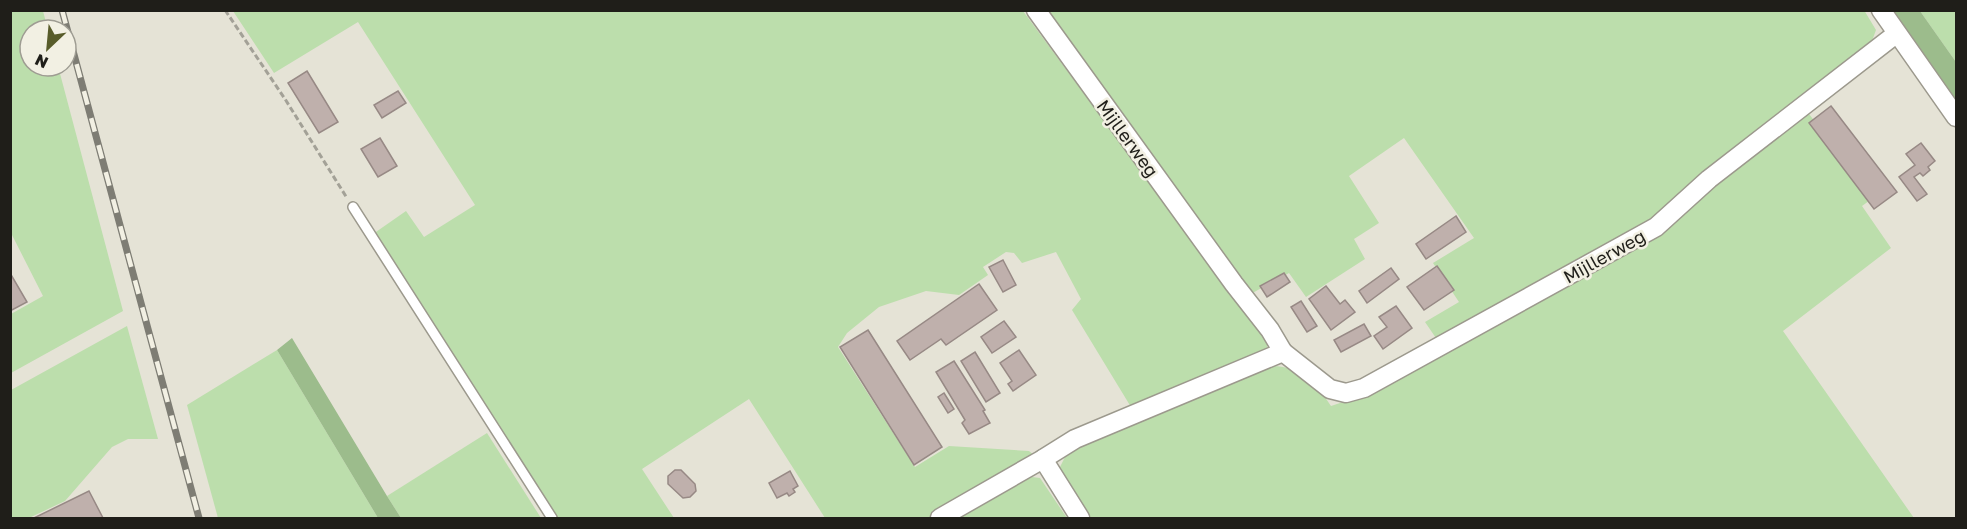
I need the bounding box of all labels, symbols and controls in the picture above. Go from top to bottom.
north arrow [18,18,78,78]
text: N [32,50,51,73]
street label: Mijllerweg [1093,95,1163,181]
street label: Mijllerweg [1559,225,1649,287]

